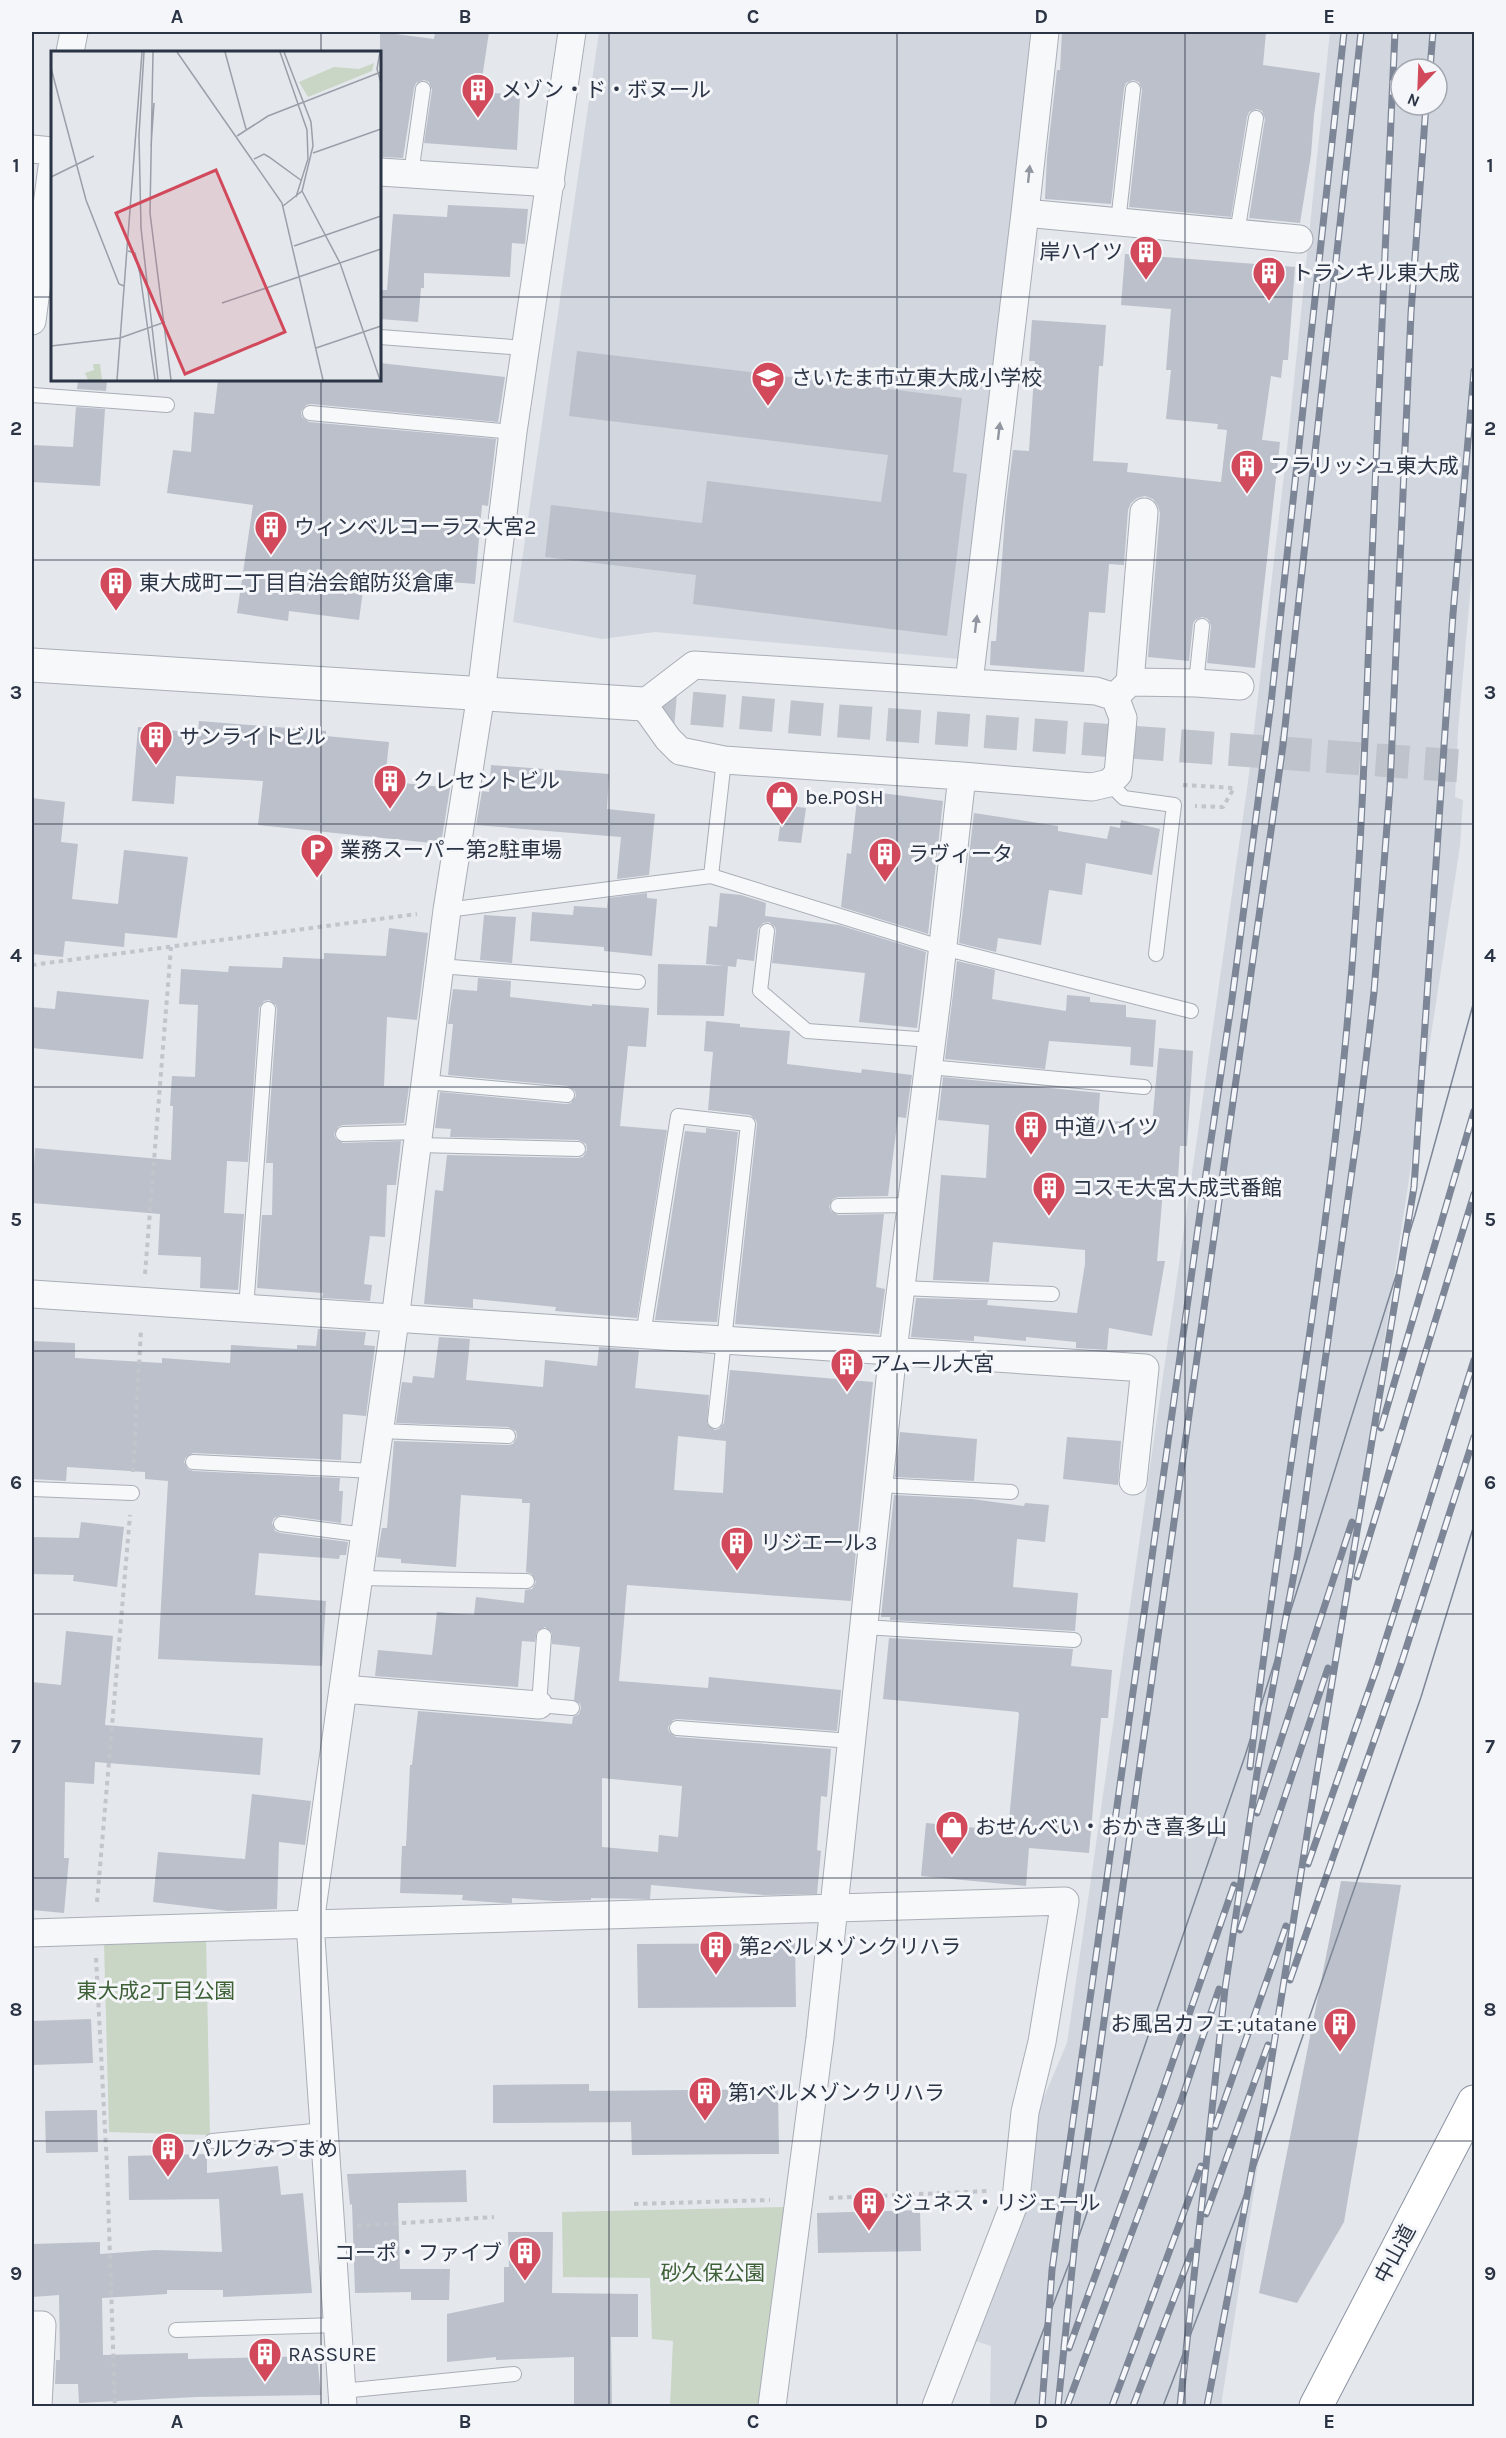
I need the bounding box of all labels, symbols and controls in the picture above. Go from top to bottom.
text: A [171,5,184,28]
text: B [459,5,471,28]
text: C [747,5,759,28]
text: D [1034,5,1048,28]
text: E [1323,5,1335,28]
inset map [51,51,381,381]
north arrow [1389,57,1449,117]
building icon: メゾン・ド・ボヌール [460,72,496,119]
place label: メゾン・ド・ボヌール [501,78,711,102]
text: N [1404,89,1422,111]
text: 1 [12,154,20,177]
text: 1 [1486,154,1494,177]
one-way arrow [1025,165,1034,184]
building icon: 岸ハイツ [1128,234,1164,281]
place label: 岸ハイツ [1039,240,1123,264]
building icon: トランキル東大成 [1251,255,1287,302]
place label: トランキル東大成 [1292,261,1460,285]
school or university icon: さいたま市立東大成小学校 [750,360,786,407]
place label: さいたま市立東大成小学校 [791,366,1042,390]
text: 2 [10,417,22,440]
text: 2 [1484,417,1496,440]
one-way arrow [994,421,1004,440]
building icon: フラリッシュ東大成 [1229,448,1265,495]
place label: フラリッシュ東大成 [1270,454,1459,478]
building icon: ウィンベルコーラス大宮2 [253,509,289,556]
place label: ウィンベルコーラス大宮2 [294,515,536,539]
building icon: 東大成町二丁目自治会館防災倉庫 [98,565,134,612]
place label: 東大成町二丁目自治会館防災倉庫 [139,571,454,595]
one-way arrow [971,615,980,634]
text: 3 [10,681,22,704]
text: 3 [1484,681,1496,704]
building icon: サンライトビル [138,719,174,766]
place label: サンライトビル [179,725,326,749]
building icon: クレセントビル [372,763,408,810]
place label: クレセントビル [413,769,560,793]
shop icon: be.POSH [764,779,800,826]
place label: be.POSH [805,785,884,809]
parking icon: 業務スーパー第2駐車場 [299,832,335,879]
building icon: ラヴィータ [867,836,903,883]
place label: 業務スーパー第2駐車場 [340,838,562,862]
place label: ラヴィータ [908,842,1013,866]
text: 4 [10,944,22,967]
text: 4 [1484,944,1496,967]
building icon: 中道ハイツ [1013,1109,1049,1156]
place label: 中道ハイツ [1054,1115,1159,1139]
building icon: コスモ大宮大成弐番館 [1031,1170,1067,1217]
place label: コスモ大宮大成弐番館 [1072,1176,1282,1200]
text: 5 [10,1208,22,1231]
text: 5 [1484,1208,1496,1231]
building icon: アムール大宮 [829,1346,865,1393]
place label: アムール大宮 [870,1352,995,1376]
text: 6 [10,1471,22,1494]
text: 6 [1484,1471,1496,1494]
building icon: リジエール3 [719,1525,755,1572]
place label: リジエール3 [760,1531,877,1555]
text: 7 [11,1735,21,1758]
text: 7 [1485,1735,1495,1758]
shop icon: おせんべい・おかき喜多山 [934,1809,970,1856]
place label: おせんべい・おかき喜多山 [975,1815,1227,1839]
building icon: 第2ベルメゾンクリハラ [698,1929,734,1976]
place label: 第2ベルメゾンクリハラ [739,1935,961,1959]
park label: 東大成2丁目公園 [76,1979,236,2003]
text: 8 [10,1998,22,2021]
text: 8 [1484,1998,1496,2021]
building icon: お風呂カフェ;utatane [1322,2006,1358,2053]
place label: お風呂カフェ;utatane [1110,2012,1317,2036]
building icon: 第1ベルメゾンクリハラ [687,2075,723,2122]
place label: 第1ベルメゾンクリハラ [728,2081,945,2105]
building icon: パルクみつまめ [150,2131,186,2178]
place label: パルクみつまめ [191,2137,338,2161]
building icon: ジュネス・リジェール [851,2185,887,2232]
place label: ジュネス・リジェール [892,2191,1101,2215]
street label: 中山道 [1370,2221,1420,2287]
building icon: コーポ・ファイブ [507,2235,543,2282]
place label: コーポ・ファイブ [334,2241,502,2265]
park label: 砂久保公園 [661,2261,766,2285]
text: 9 [10,2262,22,2285]
text: 9 [1484,2262,1496,2285]
building icon: RASSURE [247,2336,283,2383]
place label: RASSURE [288,2342,377,2366]
text: A [171,2410,184,2433]
text: B [459,2410,471,2433]
text: C [747,2410,759,2433]
text: D [1034,2410,1048,2433]
text: E [1323,2410,1335,2433]

